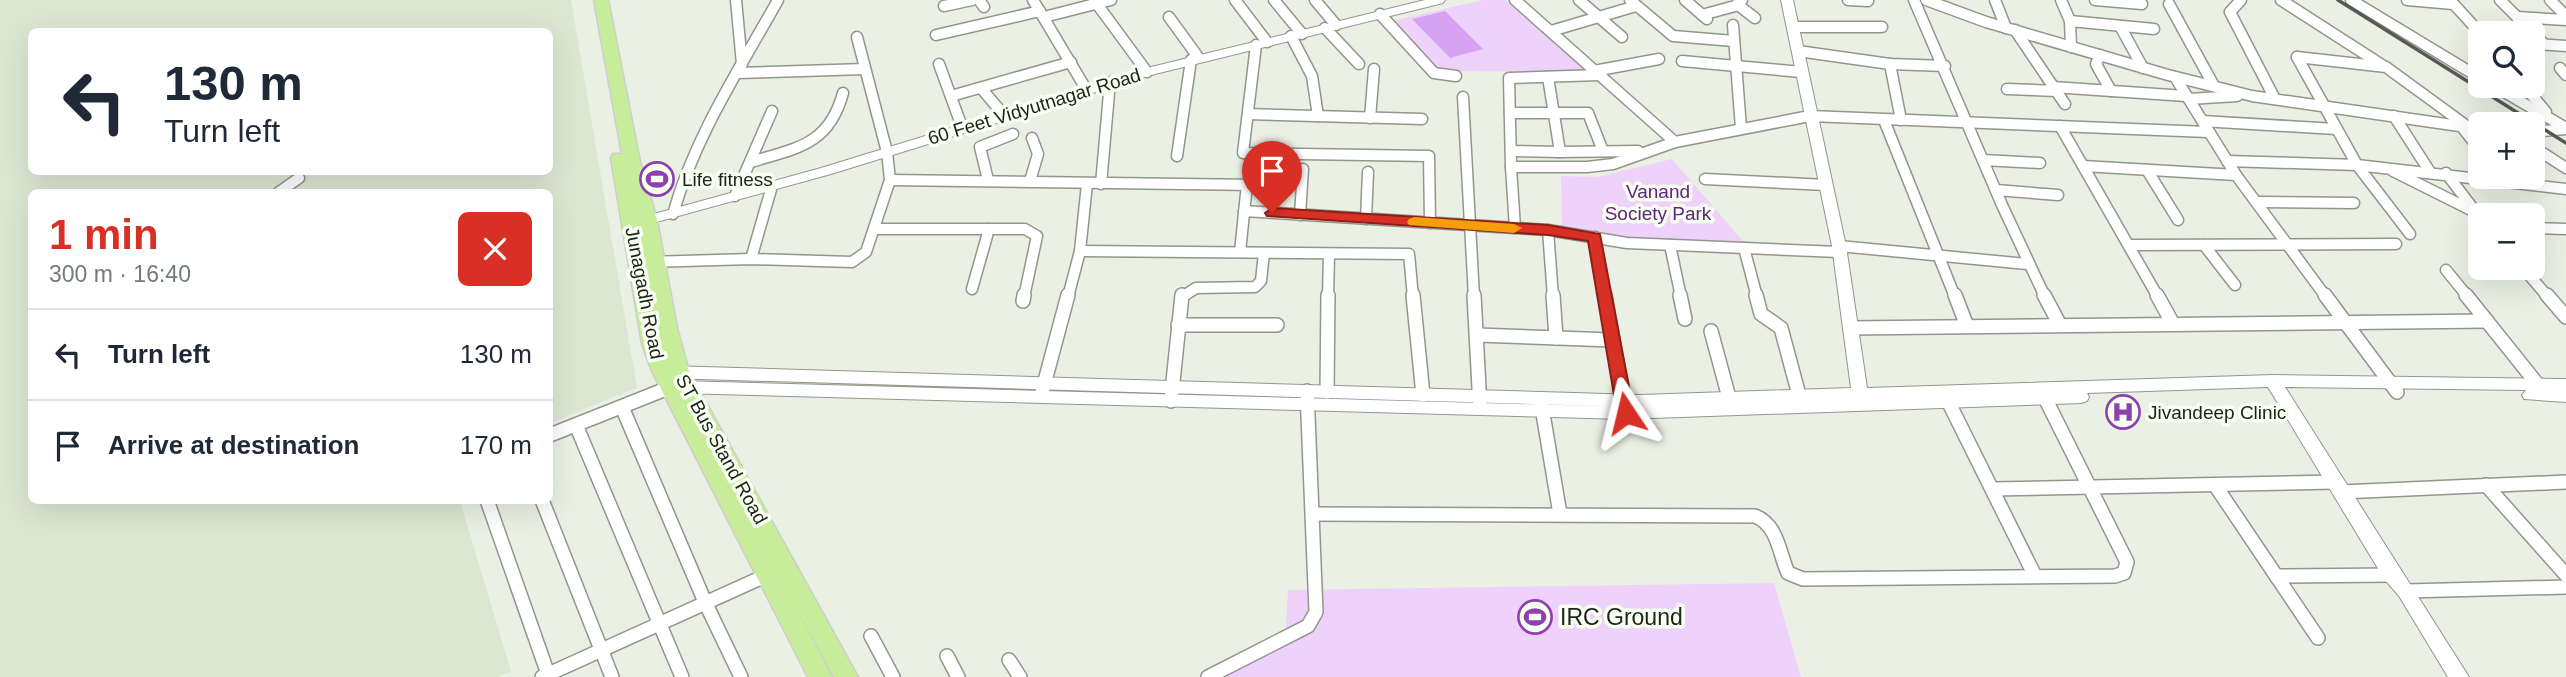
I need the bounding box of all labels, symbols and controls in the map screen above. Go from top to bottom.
map controls [2468,21,2545,280]
button: search [2468,21,2545,98]
icon: left [49,56,140,147]
text: 130 m [164,56,303,110]
street label: 60 Feet Vidyutnagar Road [925,64,1143,149]
button: + [2468,112,2545,189]
text: Turn left [164,113,280,149]
pin [1242,141,1302,213]
icon: arrive [1253,152,1291,190]
sports icon: Life fitness [638,160,676,198]
place label: Life fitness [682,169,773,190]
park label: Vanand Society Park [1605,181,1712,224]
button: − [2468,203,2545,280]
text: 1 min [49,211,159,258]
button: close [458,212,532,286]
street label: Junagadh Road [621,225,668,361]
text: 300 m · 16:40 [49,261,191,287]
icon: left [49,336,87,374]
text: Turn left [108,339,210,369]
text: 130 m [460,339,532,369]
street label: ST Bus Stand Road [672,371,771,528]
position arrow [1589,376,1663,450]
hospital icon: Jivandeep Clinic [2104,393,2142,431]
place label: Jivandeep Clinic [2148,402,2286,423]
icon: arrive [49,427,87,465]
text: Arrive at destination [108,430,359,460]
text: 170 m [460,430,532,460]
sports icon: IRC Ground [1516,598,1554,636]
place label: IRC Ground [1560,604,1683,630]

